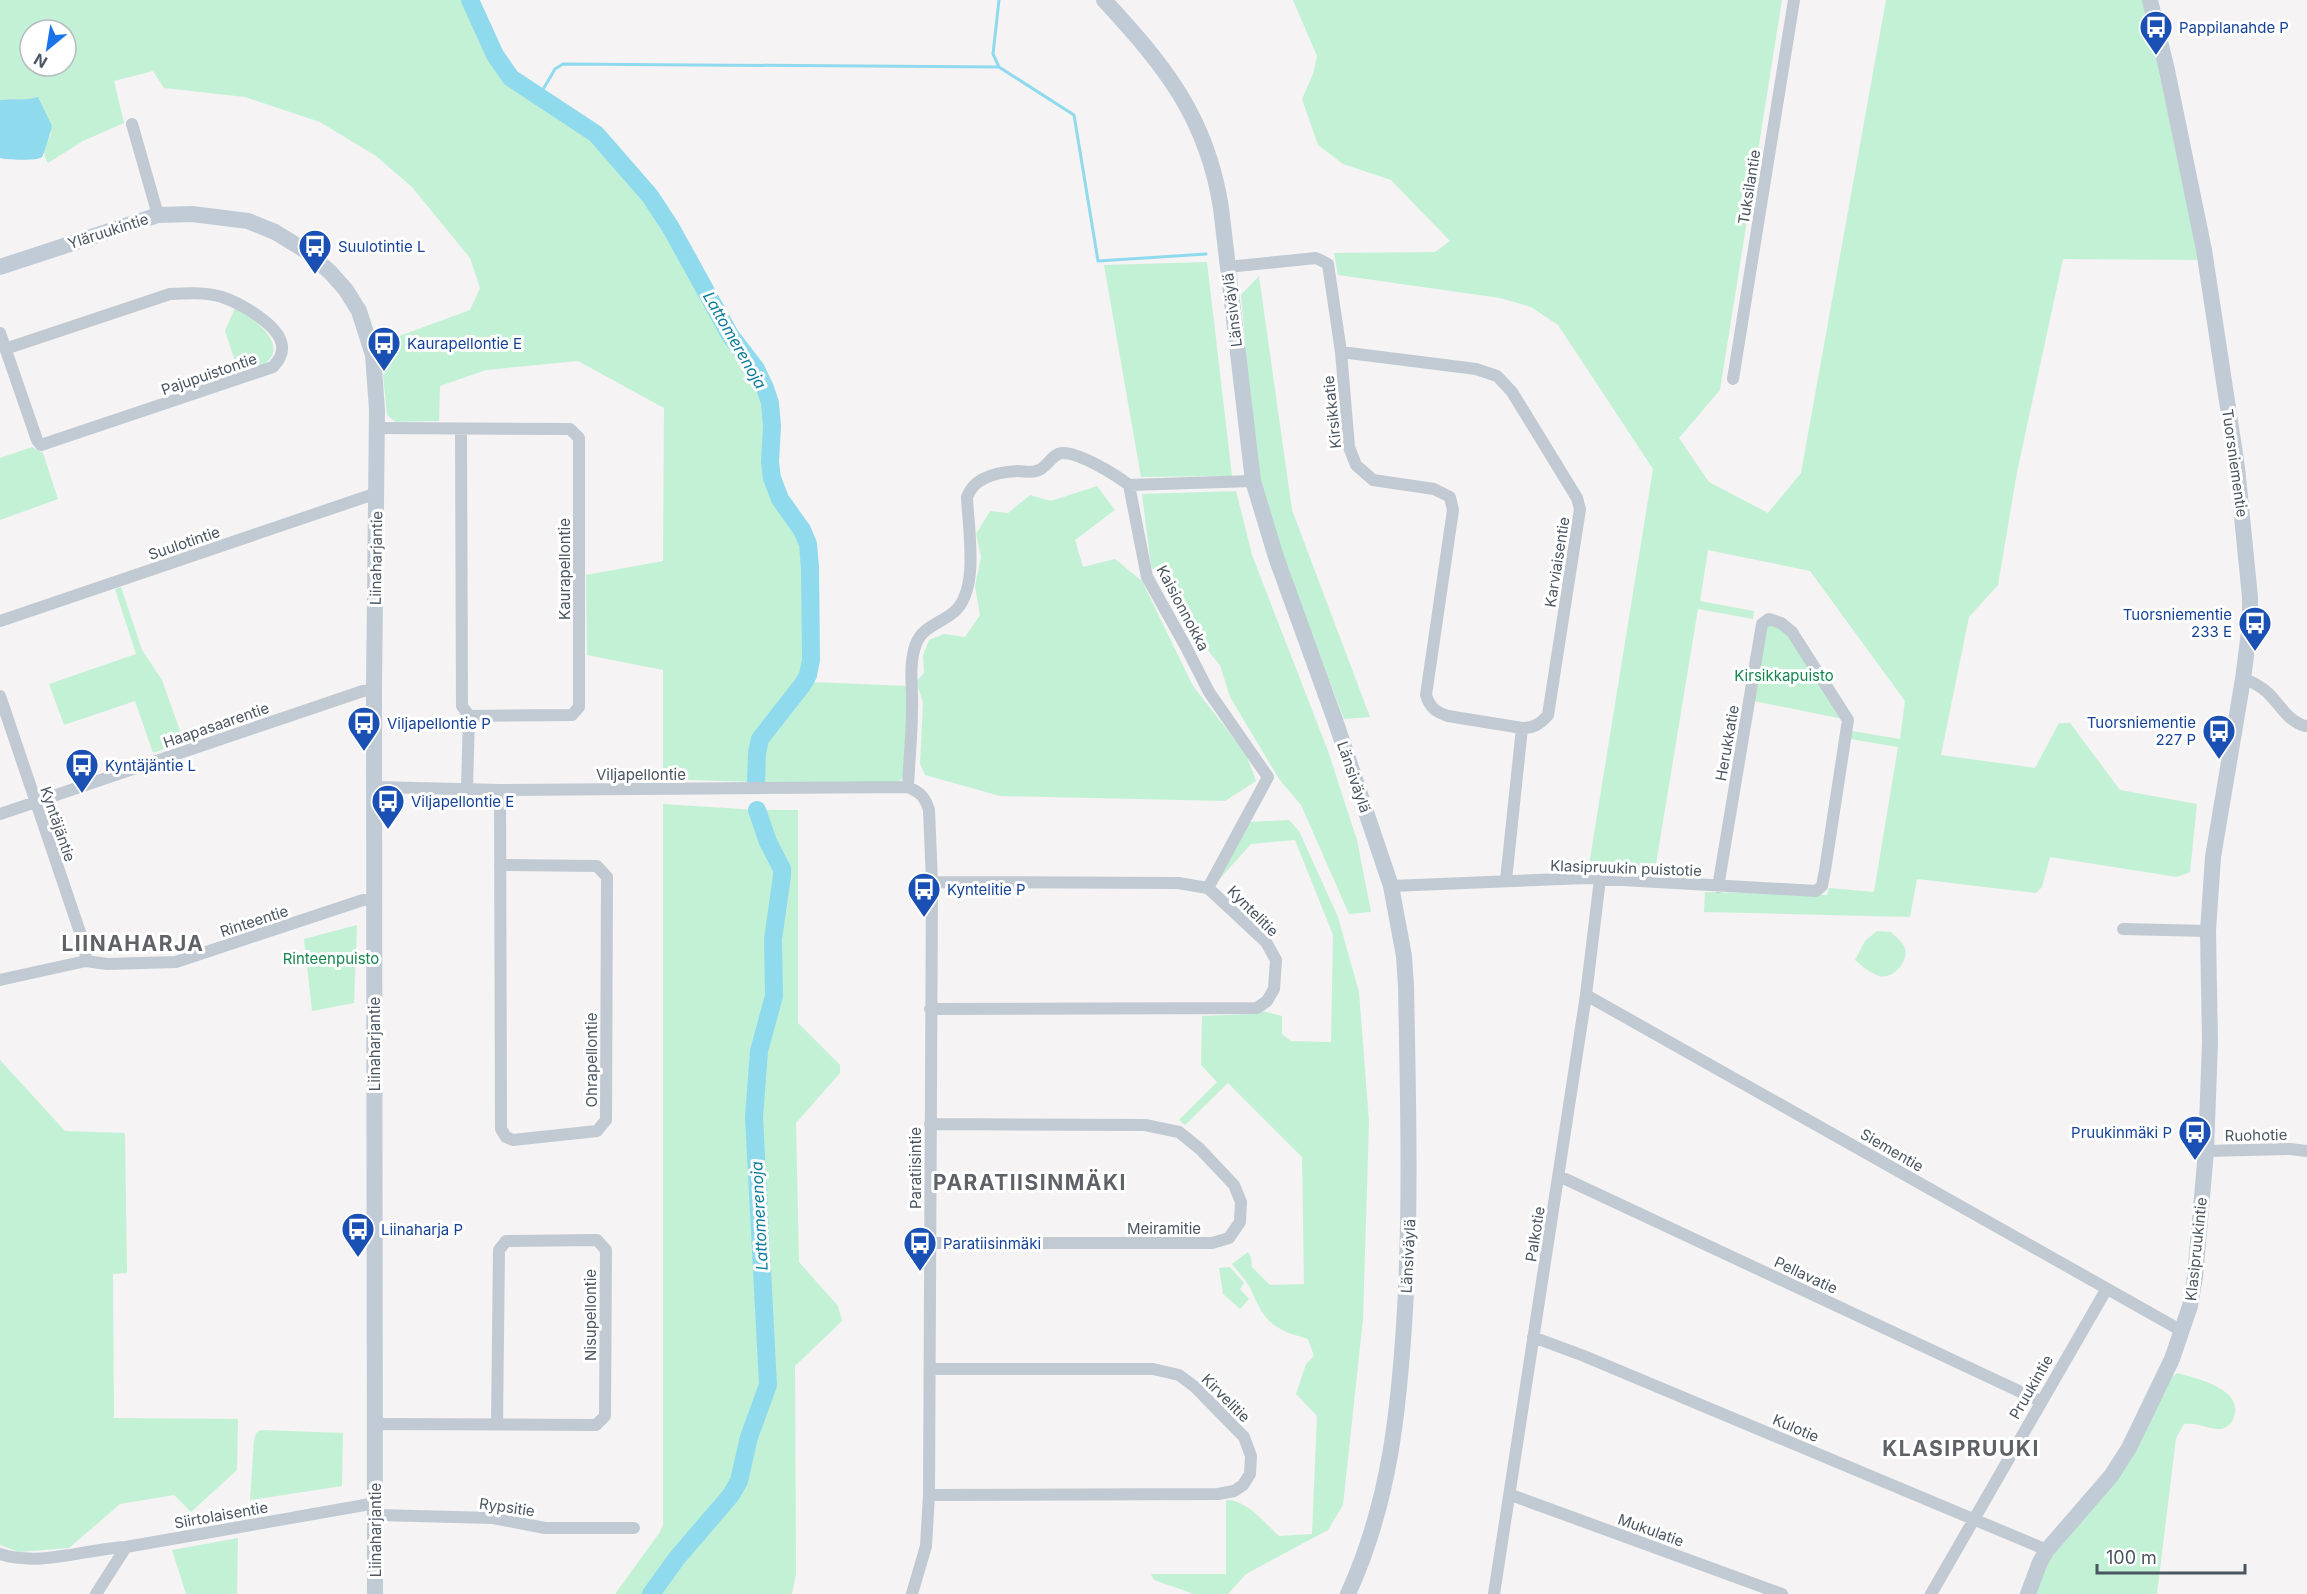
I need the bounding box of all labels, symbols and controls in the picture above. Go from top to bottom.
bus stop icon: Pappilanahde P [2138,9,2174,56]
north arrow [18,18,78,78]
place label: Pappilanahde P [2179,18,2289,37]
text: N [30,49,51,73]
street label: Tuksilantie [1734,148,1764,226]
street label: Yläruukintie [65,209,151,253]
bus stop icon: Suulotintie L [297,228,333,275]
place label: Suulotintie L [338,237,425,256]
street label: Länsiväylä [1218,272,1246,348]
water label: Lattomerenoja [699,288,771,393]
bus stop icon: Kaurapellontie E [366,325,402,372]
place label: Kaurapellontie E [407,334,522,353]
street label: Pajupuistontie [159,349,259,399]
street label: Kirsikkatie [1319,375,1345,449]
street label: Tuorsniementie [2218,408,2252,518]
street label: Liinaharjantie [366,511,386,605]
street label: Karviaisentie [1540,515,1574,609]
street label: Kaurapellontie [555,518,574,620]
street label: Suulotintie [146,522,222,564]
street label: Kaisionnokka [1152,562,1214,654]
place label: Tuorsniementie 233 E [2123,605,2232,641]
bus stop icon: Tuorsniementie 233 E [2237,605,2273,652]
park label: Kirsikkapuisto [1734,666,1834,685]
street label: Haapasaarentie [161,698,271,752]
street label: Herukkatie [1711,704,1743,782]
bus stop icon: Viljapellontie P [346,705,382,752]
place label: Tuorsniementie 227 P [2087,713,2196,749]
bus stop icon: Tuorsniementie 227 P [2201,713,2237,760]
place label: Viljapellontie P [387,714,491,733]
street label: Länsiväylä [1333,739,1375,815]
bus stop icon: Kyntäjäntie L [64,747,100,794]
place label: Kyntäjäntie L [105,756,196,775]
street label: Viljapellontie [596,765,686,784]
bus stop icon: Viljapellontie E [370,783,406,830]
street label: Kyntäjäntie [36,784,80,864]
place label: Viljapellontie E [411,792,514,811]
street label: Klasipruukin puistotie [1550,856,1702,880]
bus stop icon: Kyntelitie P [906,871,942,918]
place label: Kyntelitie P [947,880,1026,899]
street label: Kyntelitie [1223,881,1283,941]
street label: Rinteentie [218,901,290,941]
district label: LIINAHARJA [61,931,205,956]
park label: Rinteenpuisto [283,949,379,968]
street label: Liinaharjantie [365,997,384,1091]
street label: Ohrapellontie [582,1013,601,1107]
bus stop icon: Pruukinmäki P [2177,1114,2213,1161]
place label: Pruukinmäki P [2071,1123,2172,1142]
street label: Siementie [1857,1124,1927,1176]
street label: Ruohotie [2225,1125,2287,1145]
street label: Paratiisintie [906,1127,925,1209]
water label: Lattomerenoja [746,1161,772,1271]
district label: PARATIISINMÄKI [933,1169,1127,1195]
street label: Klasipruukintie [2181,1196,2211,1302]
street label: Palkotie [1521,1205,1549,1263]
bus stop icon: Liinaharja P [340,1211,376,1258]
street label: Länsiväylä [1397,1218,1419,1294]
street label: Meiramitie [1127,1219,1201,1238]
place label: Liinaharja P [381,1220,463,1239]
bus stop icon: Paratiisinmäki [902,1225,938,1272]
place label: Paratiisinmäki [943,1234,1041,1253]
street label: Pellavatie [1771,1252,1841,1298]
street label: Nisupellontie [581,1269,600,1361]
street label: Pruukintie [2005,1352,2057,1422]
street label: Kirvelitie [1198,1370,1254,1426]
street label: Kulotie [1770,1410,1822,1446]
district label: KLASIPRUUKI [1882,1436,2040,1461]
street label: Liinaharjantie [366,1483,385,1577]
street label: Rypsitie [478,1494,536,1520]
street label: Siirtolaisentie [173,1497,269,1533]
street label: Mukulatie [1615,1509,1687,1551]
scale bar [2097,1537,2246,1575]
text: 100 m [2106,1547,2157,1568]

